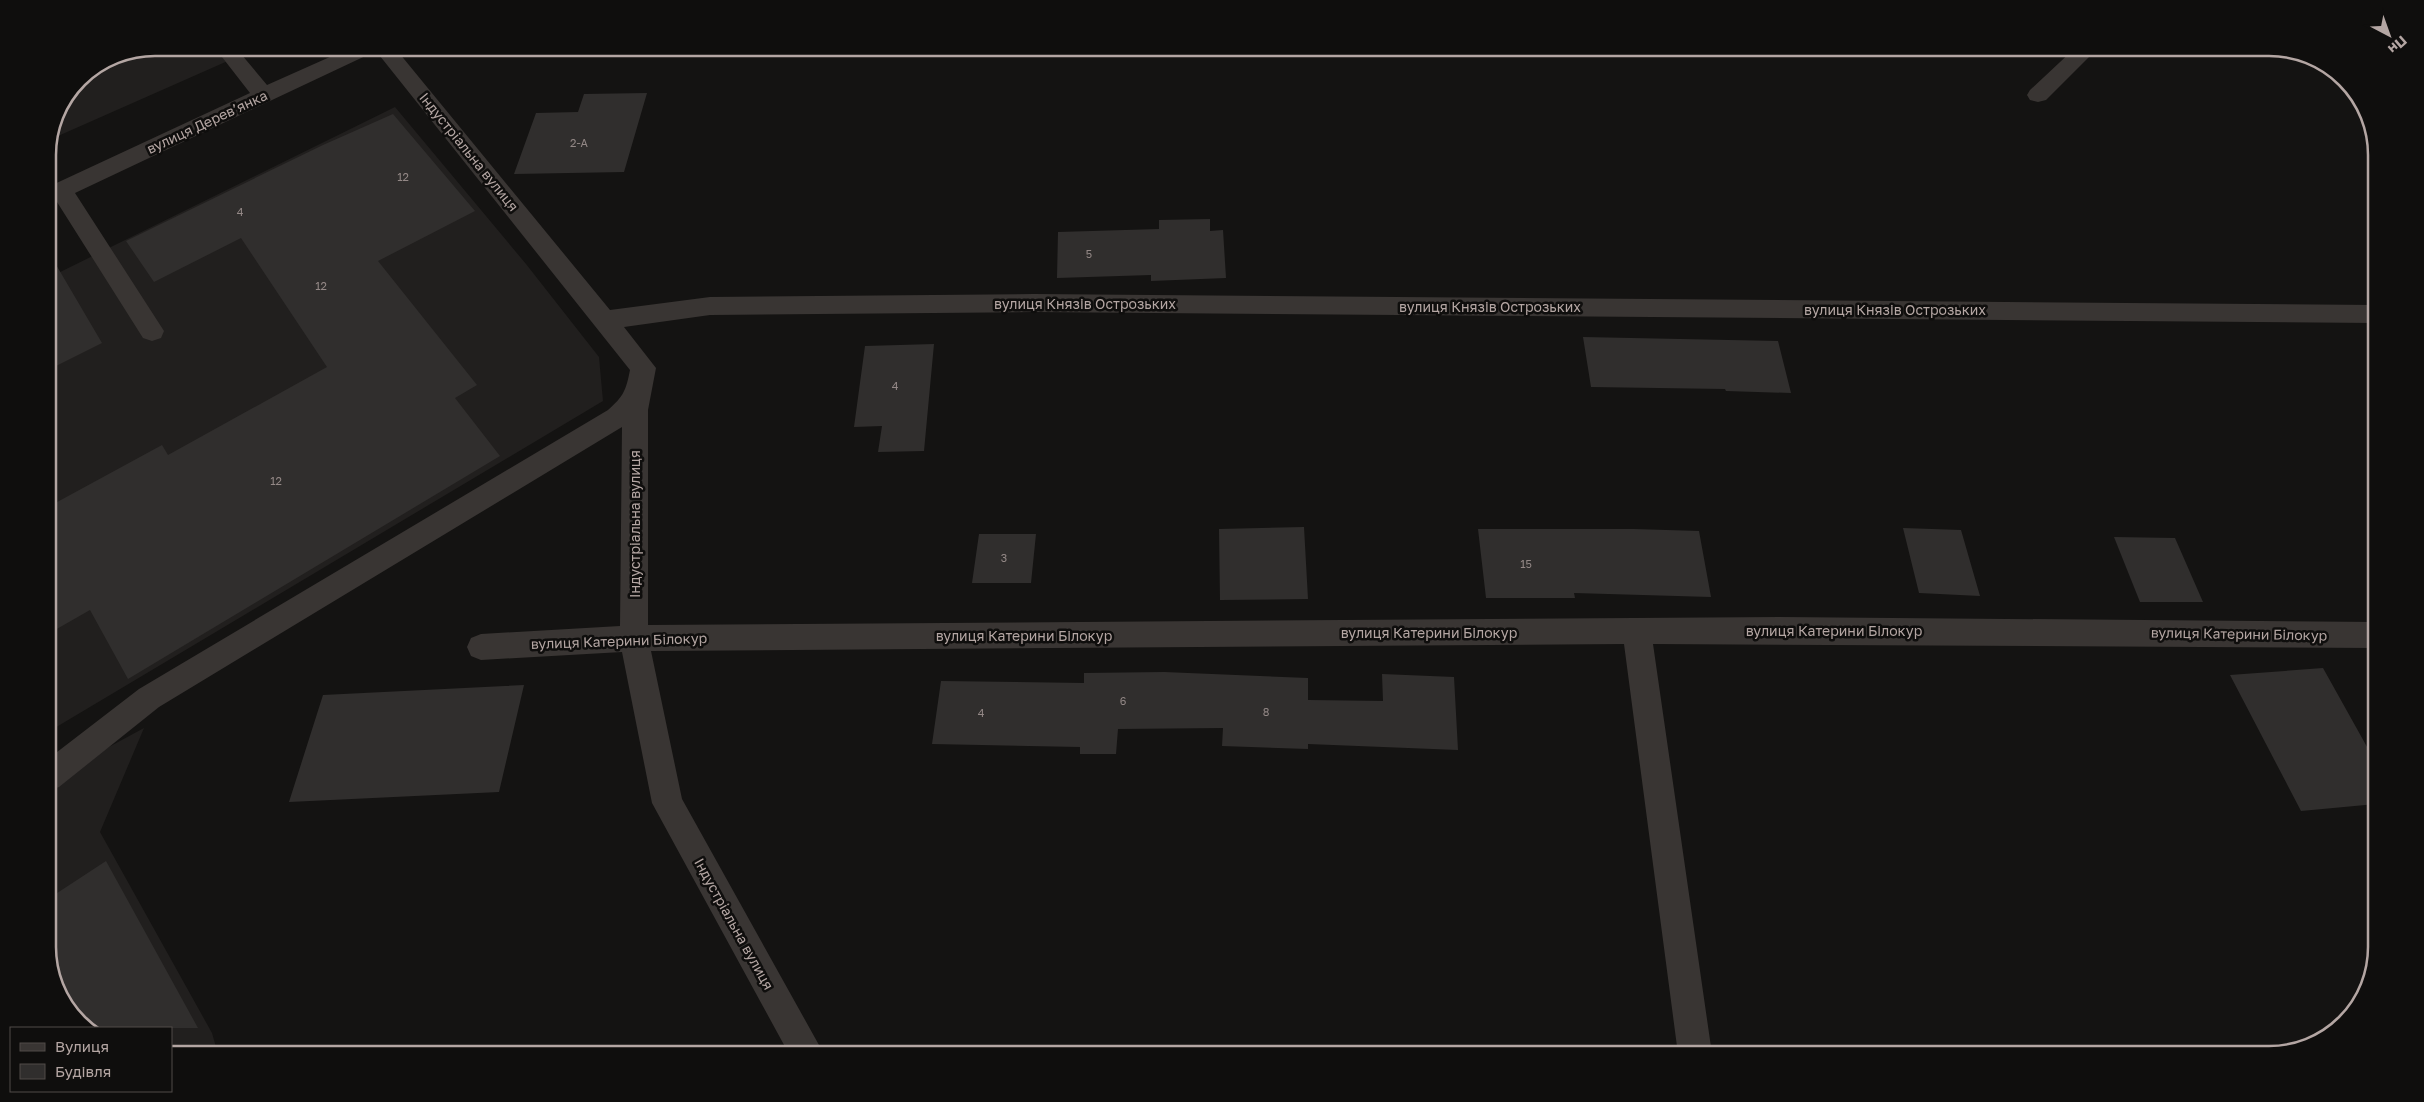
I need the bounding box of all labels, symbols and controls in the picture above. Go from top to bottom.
north arrow [2364,10,2414,60]
text: Пн [2385,33,2411,58]
street label: вулиця Деревʼянка [144,86,270,157]
street label: Індустріальна вулиця [416,89,523,214]
house number: 2-А [570,136,589,149]
house number: 12 [397,170,409,183]
house number: 4 [237,205,244,218]
house number: 5 [1086,247,1092,260]
house number: 12 [315,279,327,292]
street label: вулиця Князів Острозьких [994,295,1176,312]
street label: вулиця Князів Острозьких [1399,298,1581,315]
street label: вулиця Князів Острозьких [1804,301,1986,318]
house number: 4 [892,379,899,392]
street label: Індустріальна вулиця [626,450,643,598]
house number: 12 [270,474,282,487]
house number: 3 [1001,551,1007,564]
house number: 15 [1520,557,1532,570]
street label: вулиця Катерини Білокур [1746,622,1922,639]
street label: вулиця Катерини Білокур [2151,623,2327,644]
street label: вулиця Катерини Білокур [1341,624,1517,641]
street label: вулиця Катерини Білокур [936,627,1112,644]
street label: вулиця Катерини Білокур [530,629,707,652]
house number: 6 [1120,694,1127,707]
house number: 8 [1263,705,1270,718]
house number: 4 [978,706,985,719]
street label: Індустріальна вулиця [691,855,778,993]
legend [10,1027,172,1092]
text: Вулиця [55,1037,109,1055]
text: Будівля [55,1062,111,1080]

